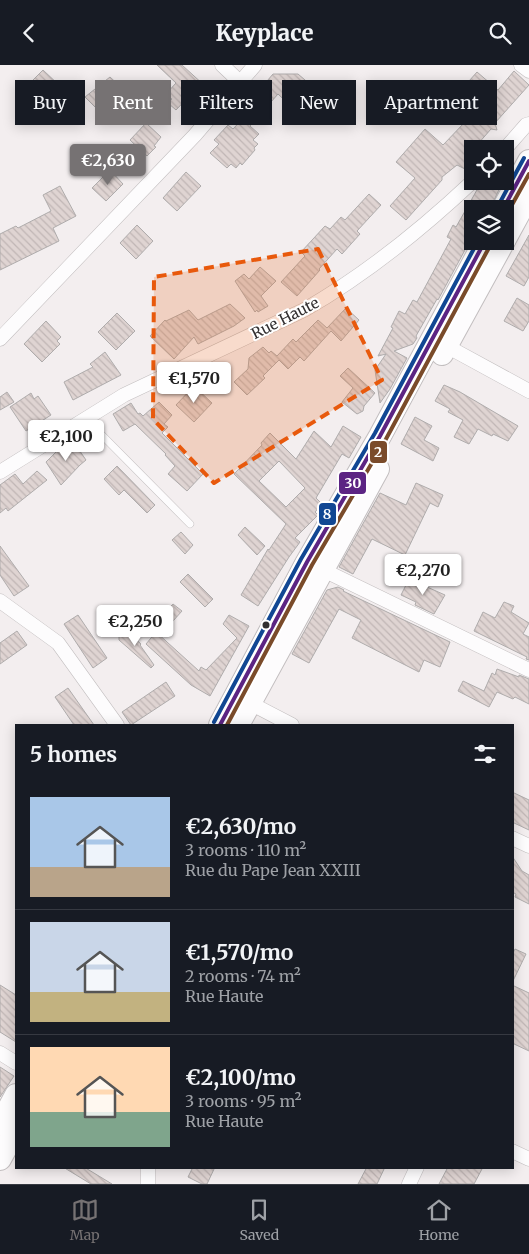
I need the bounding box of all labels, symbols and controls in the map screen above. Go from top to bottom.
icon: back [15,19,43,47]
text: Keyplace [215,19,314,47]
icon: search [486,19,514,47]
chip: Buy [15,80,85,125]
chip: Rent [95,80,171,125]
chip: Filters [181,80,272,125]
chip: New [282,80,356,125]
chip: Apartment [366,80,497,125]
map controls [464,140,514,250]
button: locate [464,140,514,190]
pin: €2,630 [67,143,149,186]
text: €2,630 [81,150,135,170]
button: layers [464,200,514,250]
street label: Rue Haute [248,293,322,343]
pin: €1,570 [153,361,235,404]
text: €1,570 [168,368,220,388]
pin: €2,100 [25,419,107,462]
text: €2,100 [39,426,93,446]
line badge: 2 [369,440,388,464]
text: 2 [374,443,382,461]
line badge: 30 [338,471,367,495]
text: 30 [344,474,362,492]
line badge: 8 [318,502,337,526]
text: 8 [323,505,332,523]
pin: €2,270 [382,553,464,596]
text: €2,270 [395,560,451,580]
pin: €2,250 [94,605,176,647]
text: €2,250 [107,611,163,631]
unlabelled marker [261,620,271,630]
icon: filters [471,740,499,768]
text: 5 homes [30,741,117,768]
text: €2,630/mo [185,813,296,840]
icon: home [70,817,130,877]
text: 3 rooms · 110 m² [185,840,306,860]
text: Rue du Pape Jean XXIII [185,860,361,880]
text: €1,570/mo [185,939,293,966]
icon: home [70,942,130,1002]
text: 2 rooms · 74 m² [185,966,301,986]
text: Rue Haute [185,986,263,1006]
text: €2,100/mo [185,1064,296,1091]
icon: home [70,1067,130,1127]
text: 3 rooms · 95 m² [185,1091,301,1111]
text: Rue Haute [185,1111,263,1131]
tab: Map [70,1196,100,1244]
tab: Saved [239,1196,279,1244]
tab: Home [419,1196,459,1244]

